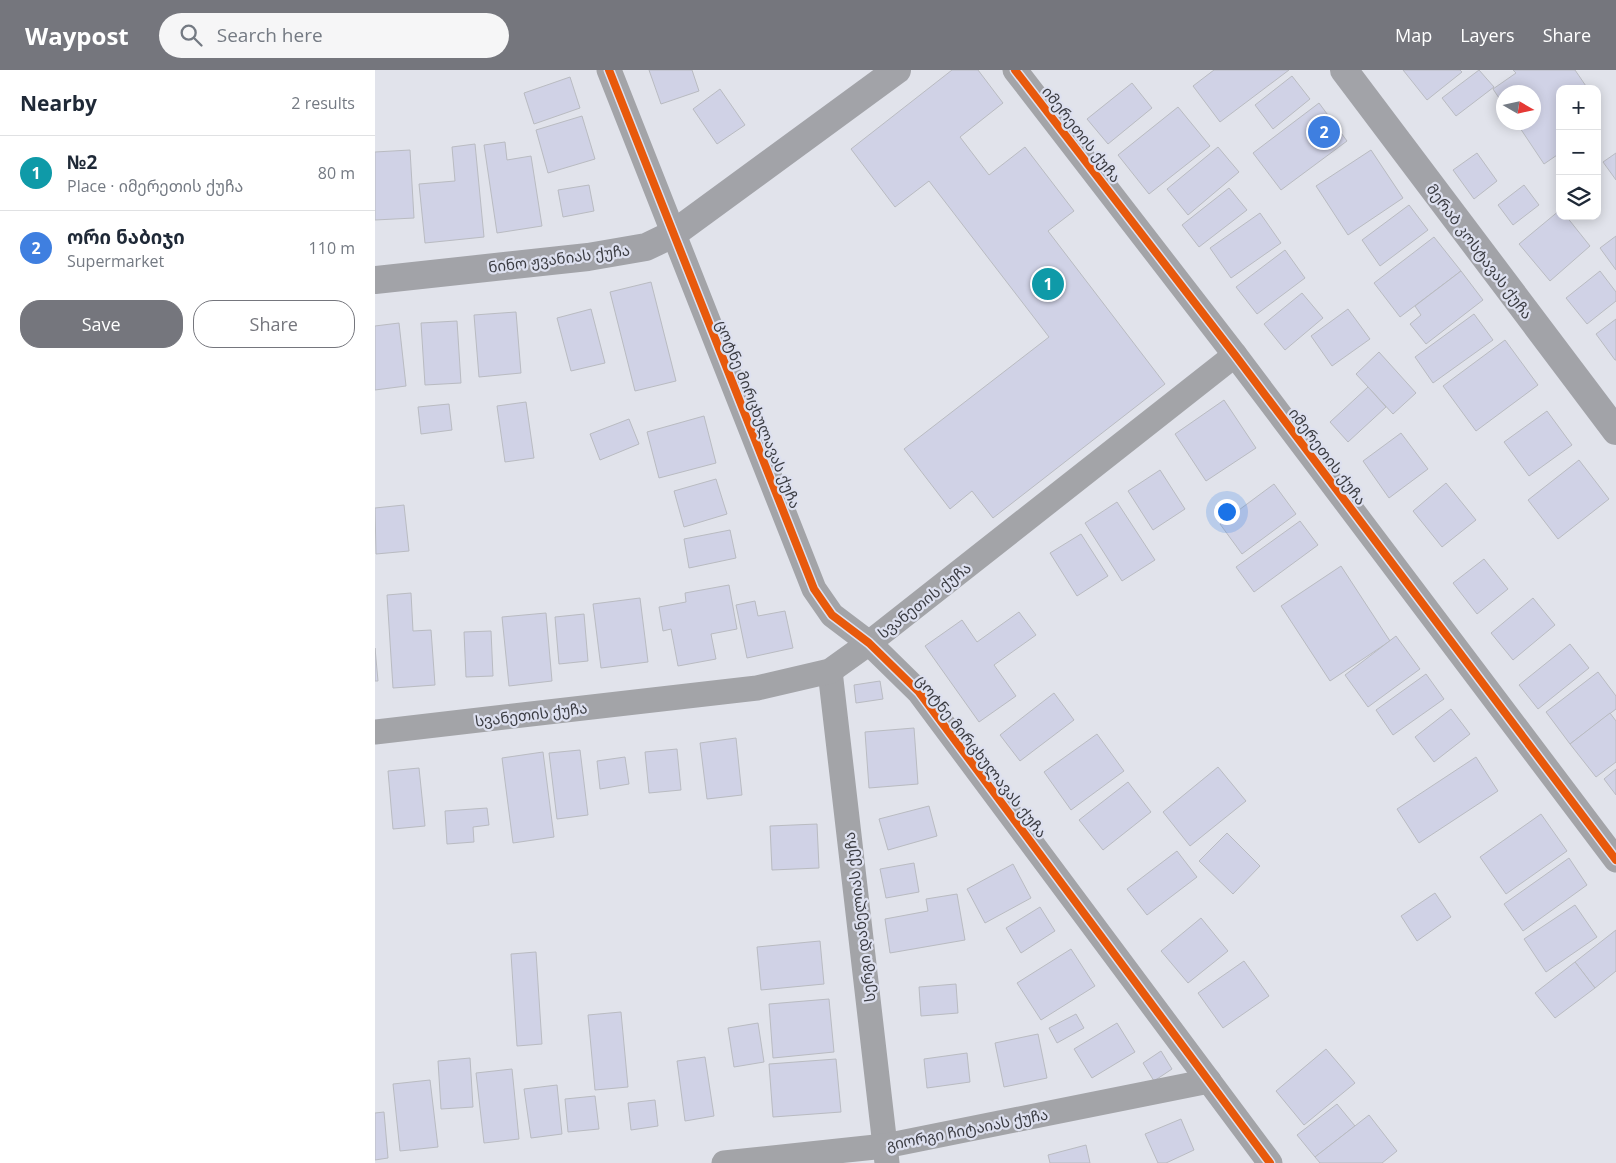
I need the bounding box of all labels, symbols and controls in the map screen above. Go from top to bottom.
search box [159,13,509,58]
text: Waypost [25,19,129,52]
icon: search [177,21,205,49]
text: Search here [217,22,323,48]
text: Map [1395,23,1432,47]
text: Layers [1460,23,1515,47]
text: Share [1543,23,1591,47]
street label: იმერეთის ქუჩა [1038,82,1126,186]
north arrow [1496,85,1541,130]
map controls [1556,85,1601,220]
button: + [1556,85,1601,130]
text: Nearby [20,89,97,117]
text: 2 results [291,92,355,114]
pin: 2 [1308,113,1340,151]
button: − [1556,130,1601,175]
text: №2 [67,149,97,175]
text: 1 [31,162,41,184]
text: 80 m [318,162,355,184]
text: Place · იმერეთის ქუჩა [67,175,243,197]
button: layers [1556,175,1601,220]
street label: მერაბ კოსტავას ქუჩა [1422,179,1538,323]
text: ორი ნაბიჯი [67,224,185,250]
text: 2 [31,237,41,259]
text: 110 m [309,237,355,259]
street label: ნინო ჟვანიას ქუჩა [487,239,631,277]
text: Supermarket [67,250,164,272]
pin: 1 [1032,265,1064,303]
button: Save [20,300,183,348]
button: Share [193,300,355,348]
street label: ცოტნე მირცხულავას ქუჩა [712,317,806,511]
street label: იმერეთის ქუჩა [1285,403,1371,509]
your location [1214,499,1240,525]
street label: სვანეთის ქუჩა [873,557,975,643]
street label: ცოტნე მირცხულავას ქუჩა [912,670,1052,842]
street label: სვანეთის ქუჩა [474,697,588,731]
street label: სერგი დანელიას ქუჩა [839,831,879,1003]
street label: გიორგი ჩიტაიას ქუჩა [884,1103,1050,1155]

